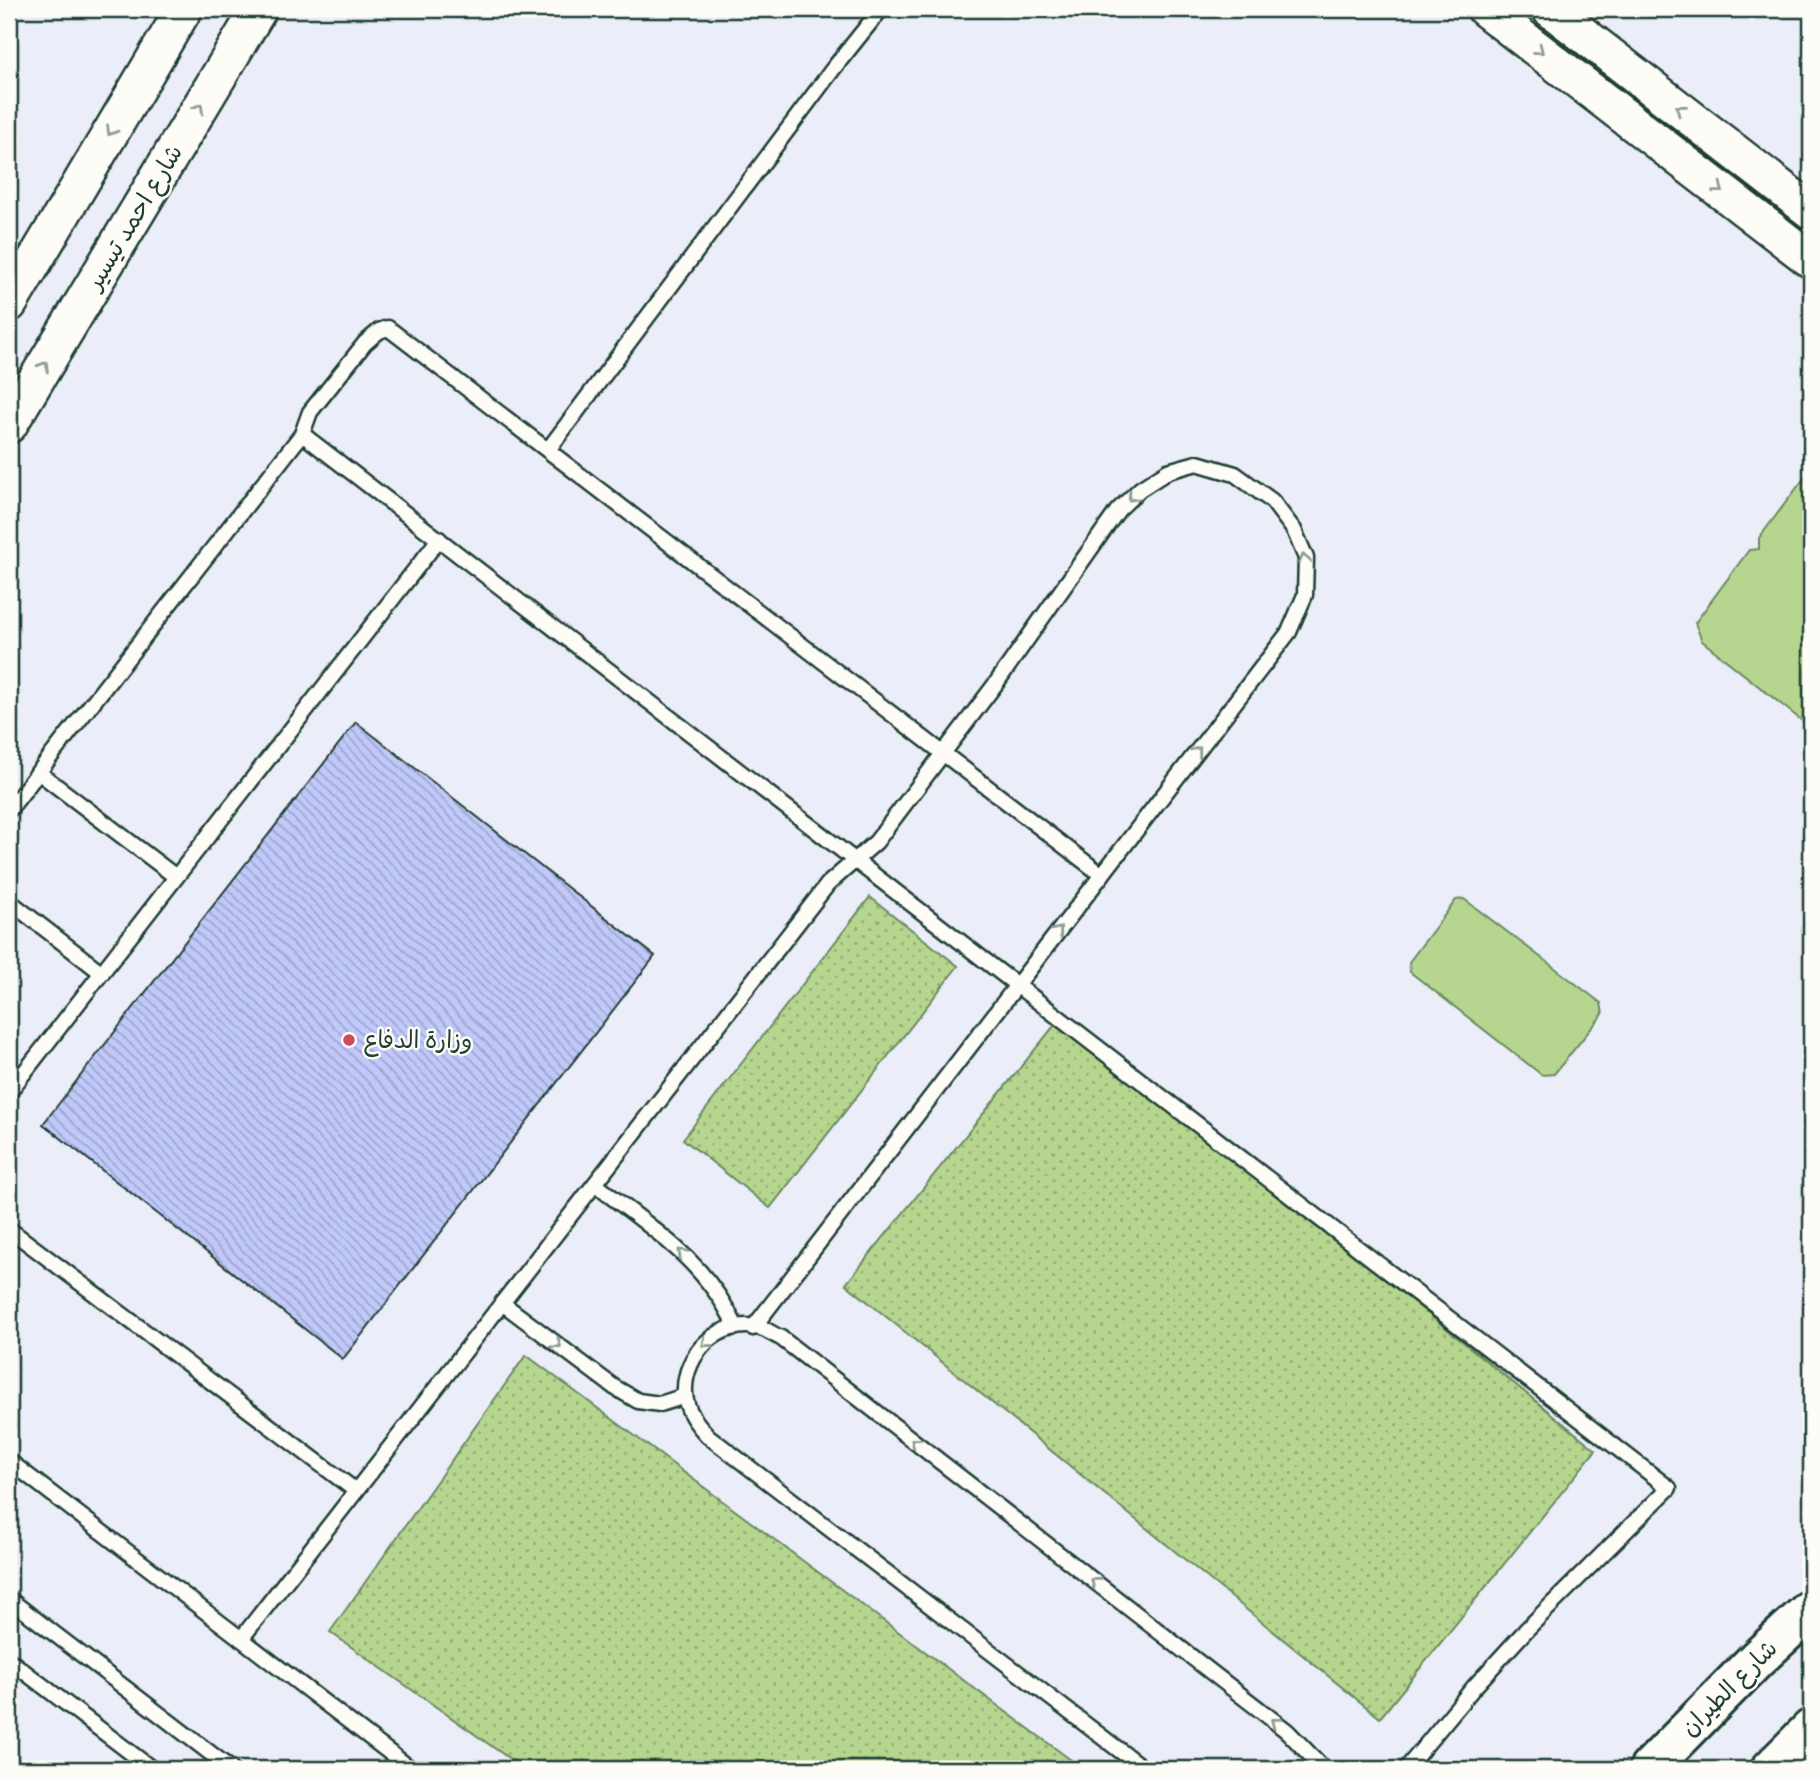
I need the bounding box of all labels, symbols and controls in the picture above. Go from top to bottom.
one-way arrow [1531,42,1544,55]
one-way arrow [191,103,204,116]
one-way arrow [1675,105,1688,118]
one-way arrow [107,123,120,136]
street label: شارع احمد تيسير [78,139,191,298]
one-way arrow [1712,180,1724,193]
one-way arrow [36,361,49,374]
one-way arrow [1127,488,1140,501]
one-way arrow [1297,553,1312,565]
one-way arrow [1188,746,1201,759]
one-way arrow [1050,927,1063,939]
place label: وزارة الدفاع [363,1025,472,1057]
marker: وزارة الدفاع [341,1032,357,1048]
one-way arrow [677,1249,690,1261]
one-way arrow [701,1335,714,1347]
one-way arrow [549,1336,561,1349]
one-way arrow [911,1438,923,1451]
one-way arrow [1090,1578,1103,1591]
street label: شارع الطيران [1674,1633,1785,1744]
one-way arrow [1270,1717,1282,1730]

